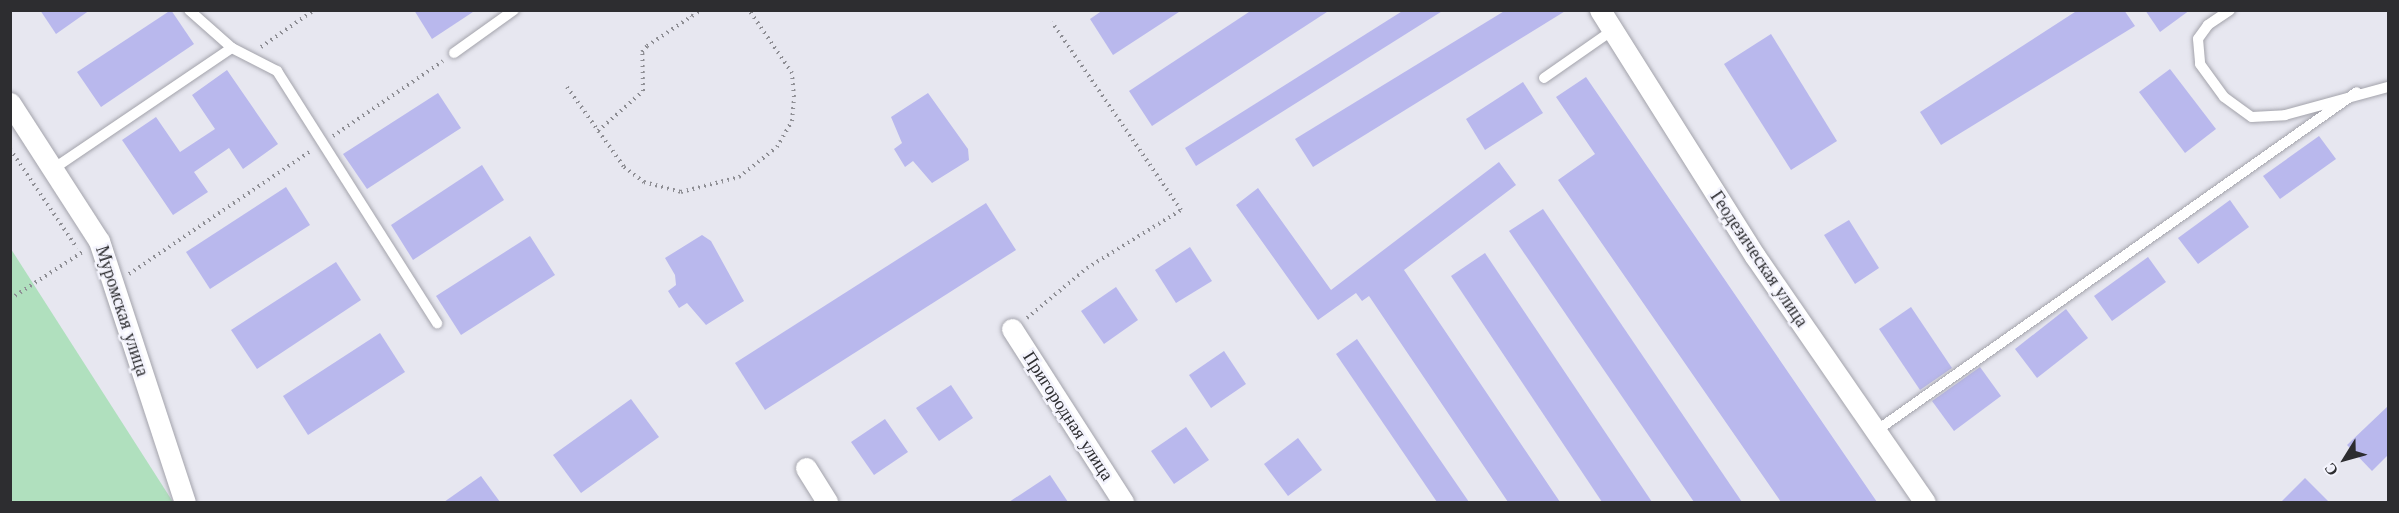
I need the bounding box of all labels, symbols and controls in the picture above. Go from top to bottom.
street label: Геодезическая улица [1705,187,1813,331]
street label: Муромская улица [91,243,153,379]
street label: Пригородная улица [1018,347,1118,485]
north arrow [2315,429,2375,489]
text: С [2319,459,2342,480]

